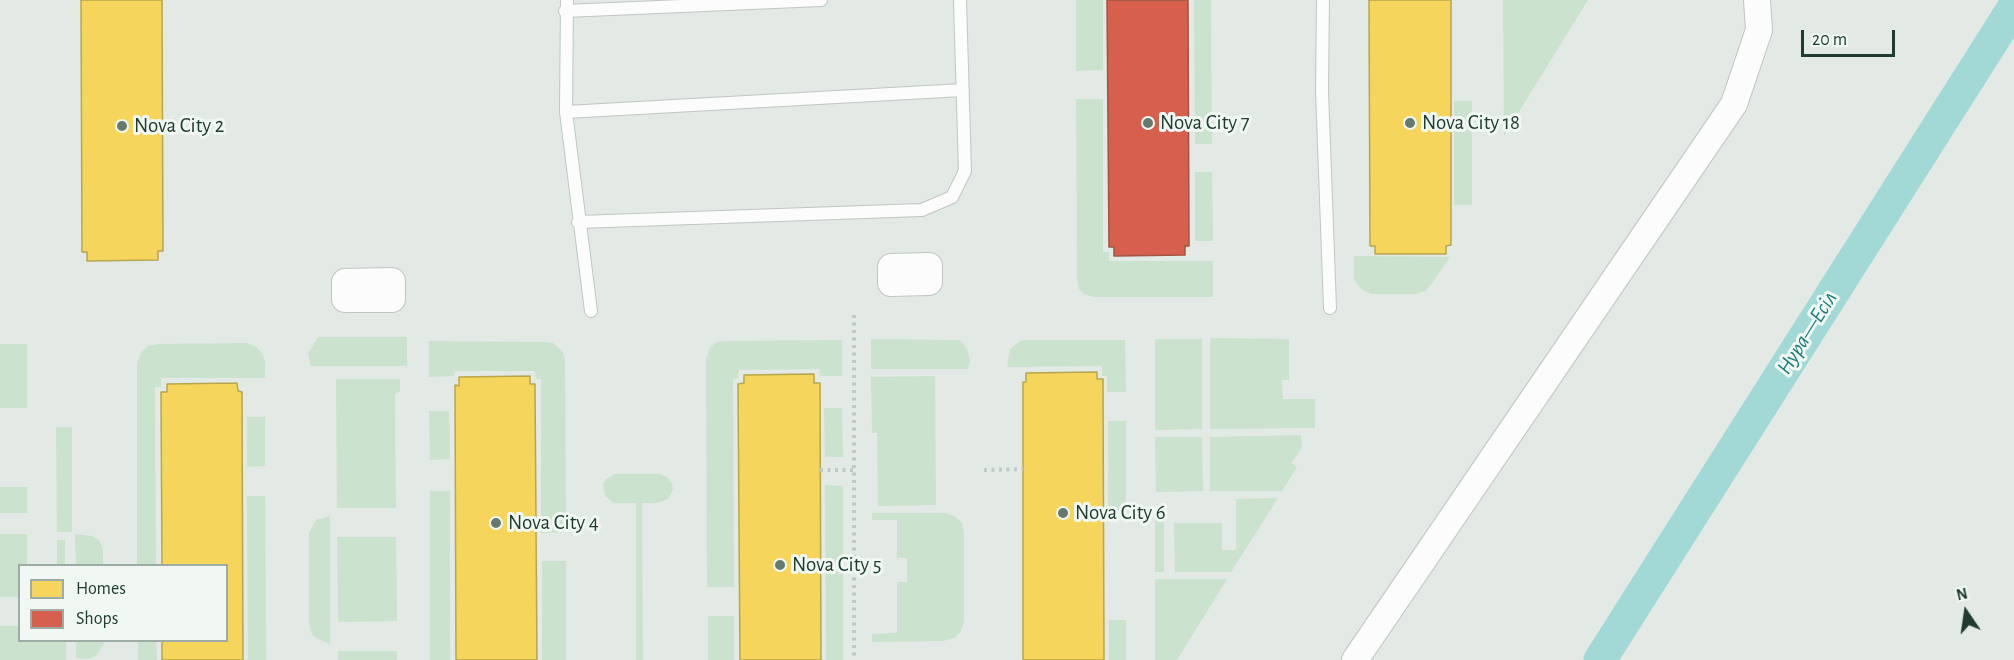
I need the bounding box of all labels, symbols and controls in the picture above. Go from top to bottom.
scale bar [1804,18,1898,56]
text: 20 m [1812,31,1847,49]
place label: Nova City 7 [1160,110,1250,136]
place label: Nova City 18 [1422,110,1520,136]
place label: Nova City 2 [134,113,224,139]
marker: Nova City 7 [1141,116,1155,130]
marker: Nova City 18 [1403,116,1417,130]
marker: Nova City 2 [115,119,129,133]
water label: Нура—Есіл [1771,287,1843,379]
place label: Nova City 6 [1075,500,1166,526]
marker: Nova City 6 [1056,506,1070,520]
place label: Nova City 4 [508,510,599,536]
marker: Nova City 4 [489,516,503,530]
place label: Nova City 5 [792,552,882,578]
marker: Nova City 5 [773,558,787,572]
legend [18,564,228,642]
text: Homes [76,580,126,598]
north arrow [1936,582,1996,642]
text: N [1955,585,1969,604]
text: Shops [76,610,118,628]

